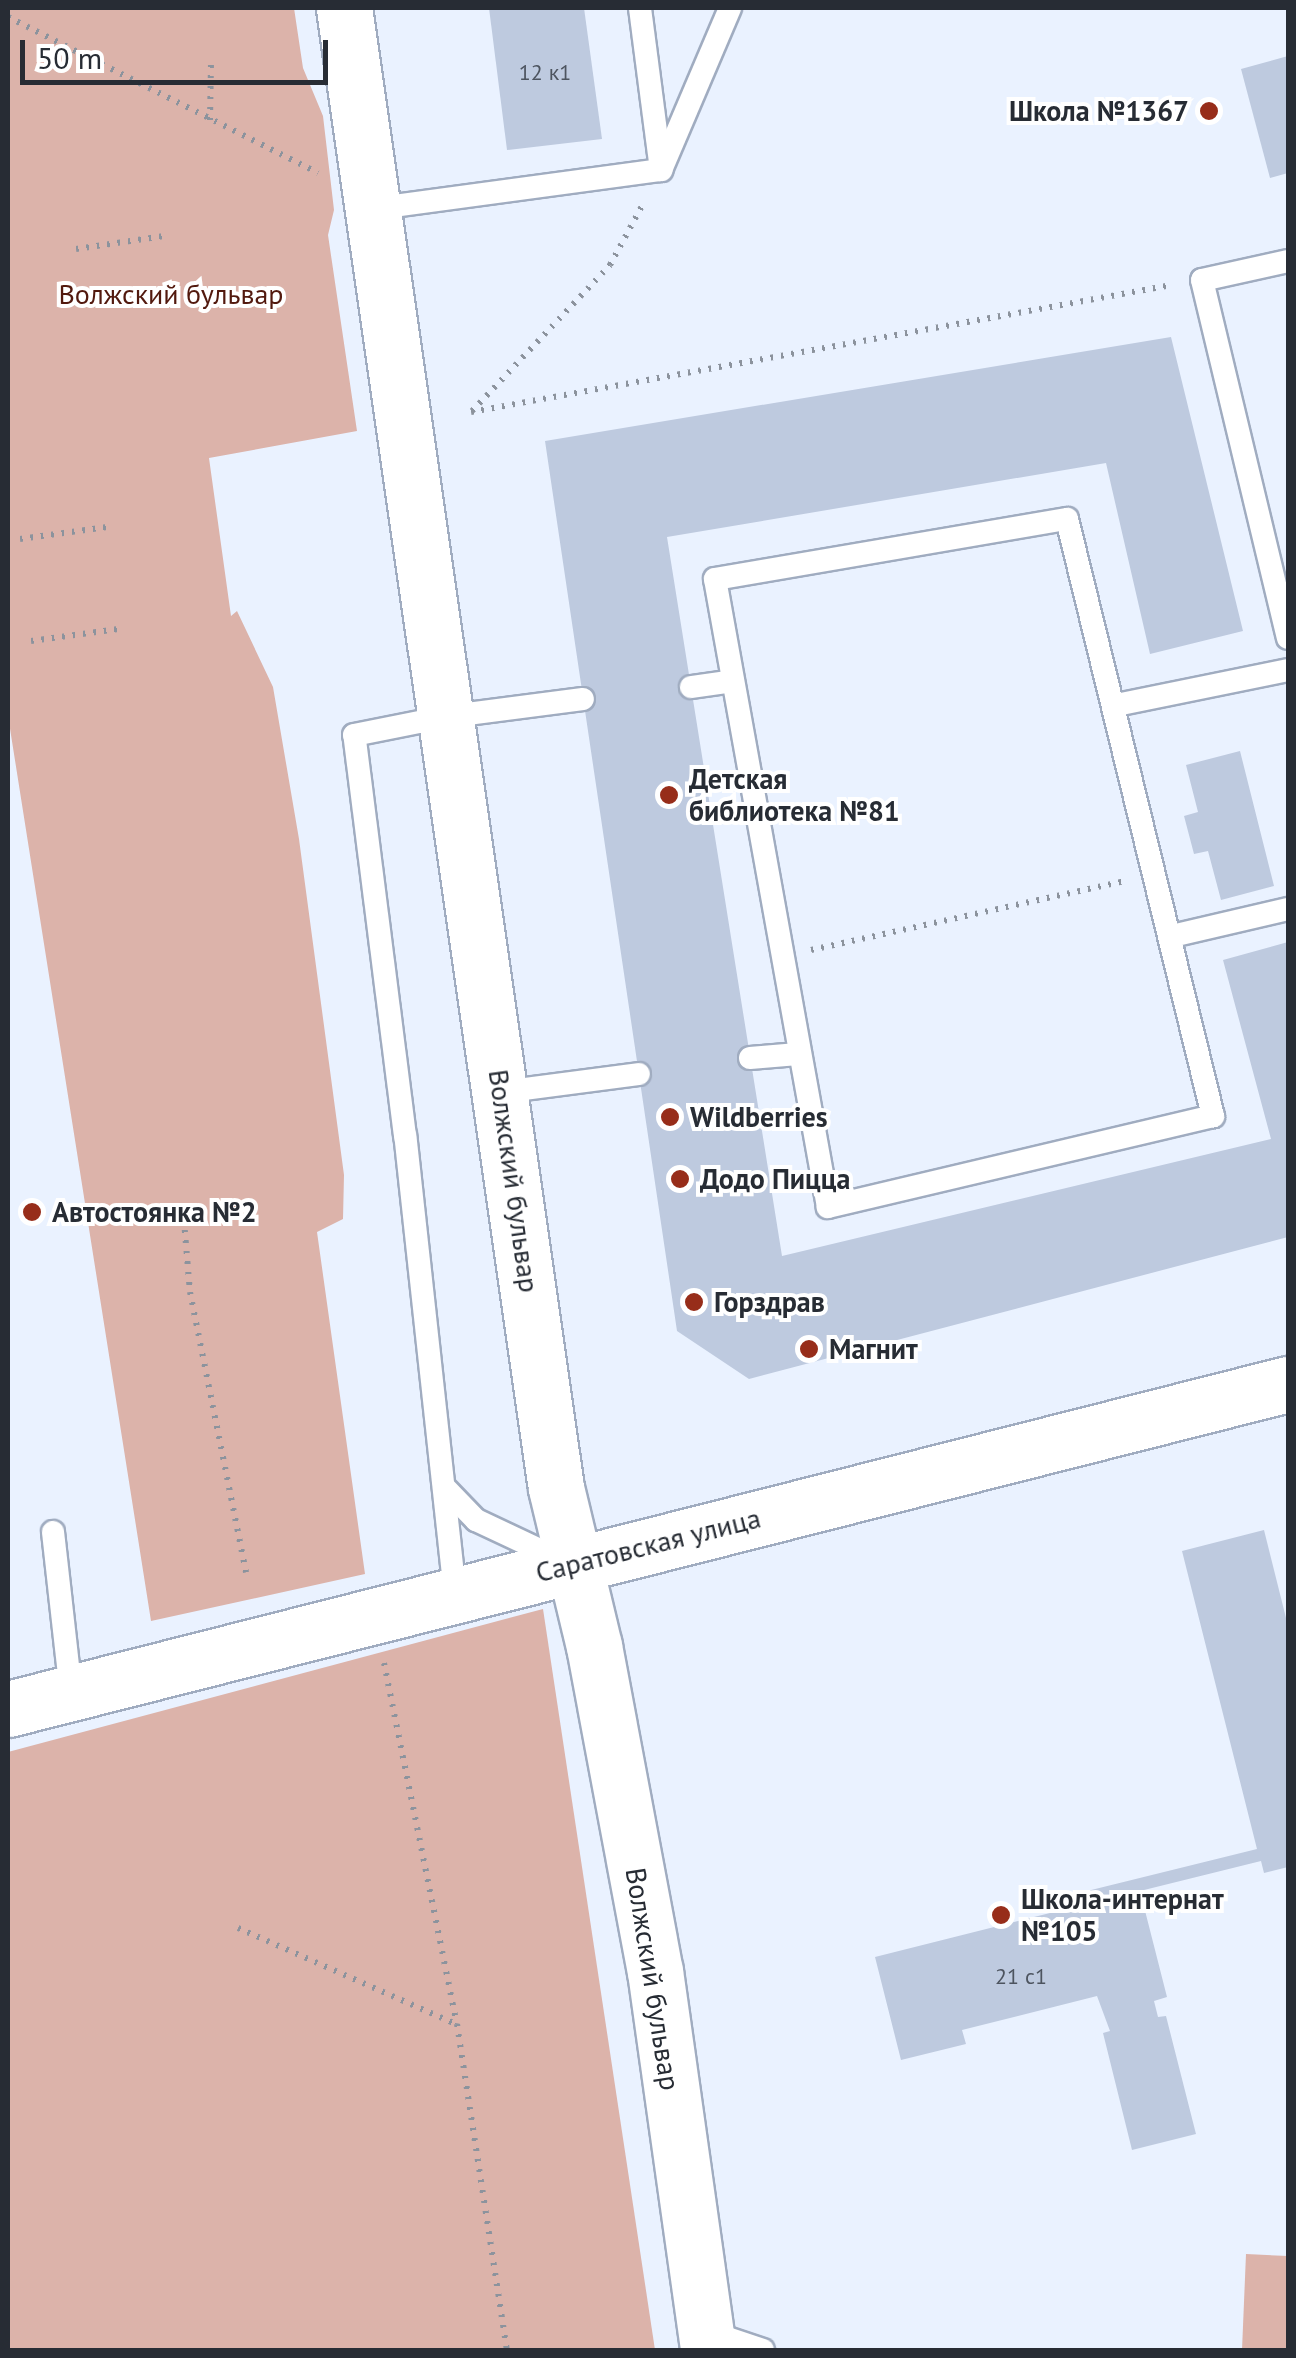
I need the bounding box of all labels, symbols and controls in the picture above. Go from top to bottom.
scale bar [25,20,332,82]
text: 50 m [37,38,102,77]
house number: 12 к1 [519,60,571,86]
place label: Школа №1367 [1009,94,1189,128]
marker: Школа №1367 [1198,100,1220,122]
park label: Волжский бульвар [58,277,284,311]
place label: Детская библиотека №81 [689,762,900,828]
marker: Детская библиотека №81 [658,784,680,806]
street label: Волжский бульвар [482,1067,546,1295]
place label: Wildberries [690,1100,827,1134]
marker: Wildberries [659,1106,681,1128]
place label: Додо Пицца [700,1162,850,1196]
marker: Додо Пицца [669,1168,691,1190]
place label: Автостоянка №2 [52,1195,257,1229]
marker: Автостоянка №2 [21,1201,43,1223]
place label: Горздрав [714,1285,825,1319]
marker: Горздрав [683,1291,705,1313]
place label: Магнит [829,1332,918,1366]
marker: Магнит [798,1338,820,1360]
street label: Саратовская улица [532,1501,764,1589]
street label: Волжский бульвар [619,1865,687,2093]
place label: Школа-интернат №105 [1021,1882,1224,1948]
marker: Школа-интернат №105 [990,1904,1012,1926]
house number: 21 с1 [995,1964,1047,1990]

